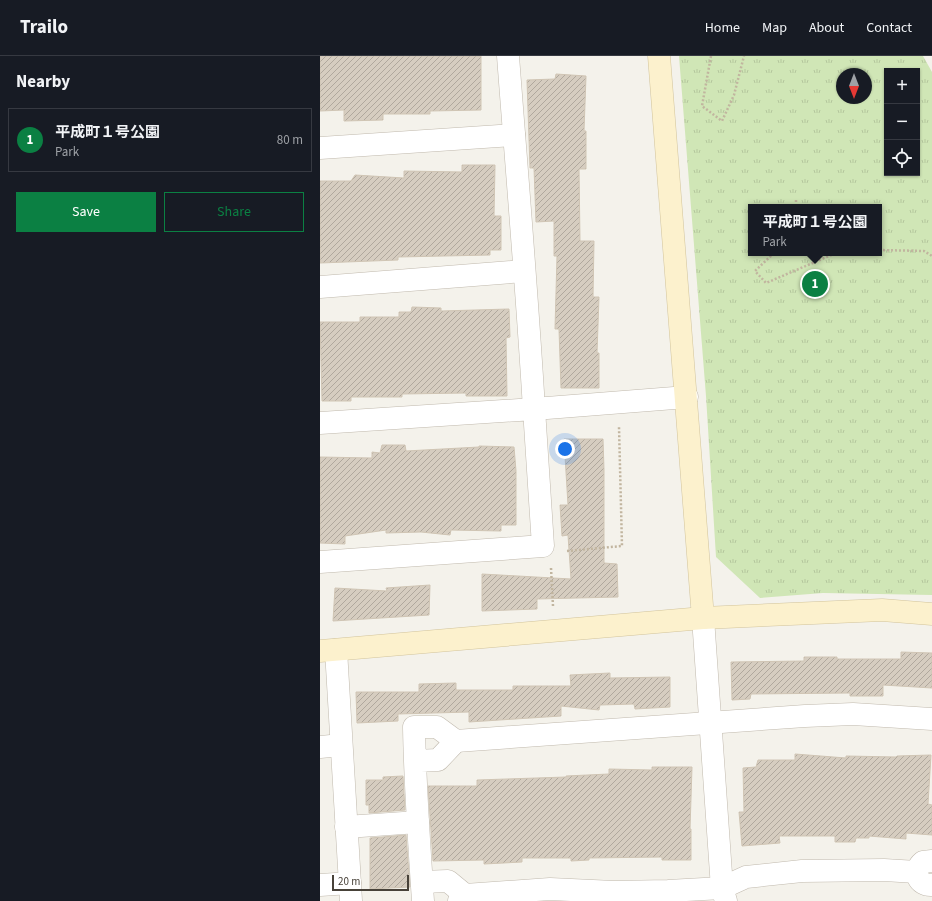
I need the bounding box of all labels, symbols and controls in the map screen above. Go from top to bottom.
text: Trailo [20,14,68,41]
text: Home [705,18,740,38]
text: Map [762,18,787,38]
text: About [809,18,844,38]
text: Contact [866,18,912,38]
north arrow [836,68,872,104]
map controls [884,68,920,176]
button: + [884,68,920,104]
text: Nearby [16,70,70,94]
button: − [884,104,920,140]
text: 平成町１号公園 [55,122,160,143]
text: 1 [27,131,33,149]
text: 80 m [277,131,303,149]
button: locate [884,140,920,176]
text: Park [55,143,79,161]
button: Save [16,192,156,232]
button: Share [164,192,304,232]
popup [748,204,882,256]
text: 平成町１号公園 [762,212,868,233]
text: Park [762,233,787,251]
pin: 1 [802,269,828,299]
your location [555,439,575,459]
scale bar [332,873,409,892]
text: 20 m [338,874,360,889]

